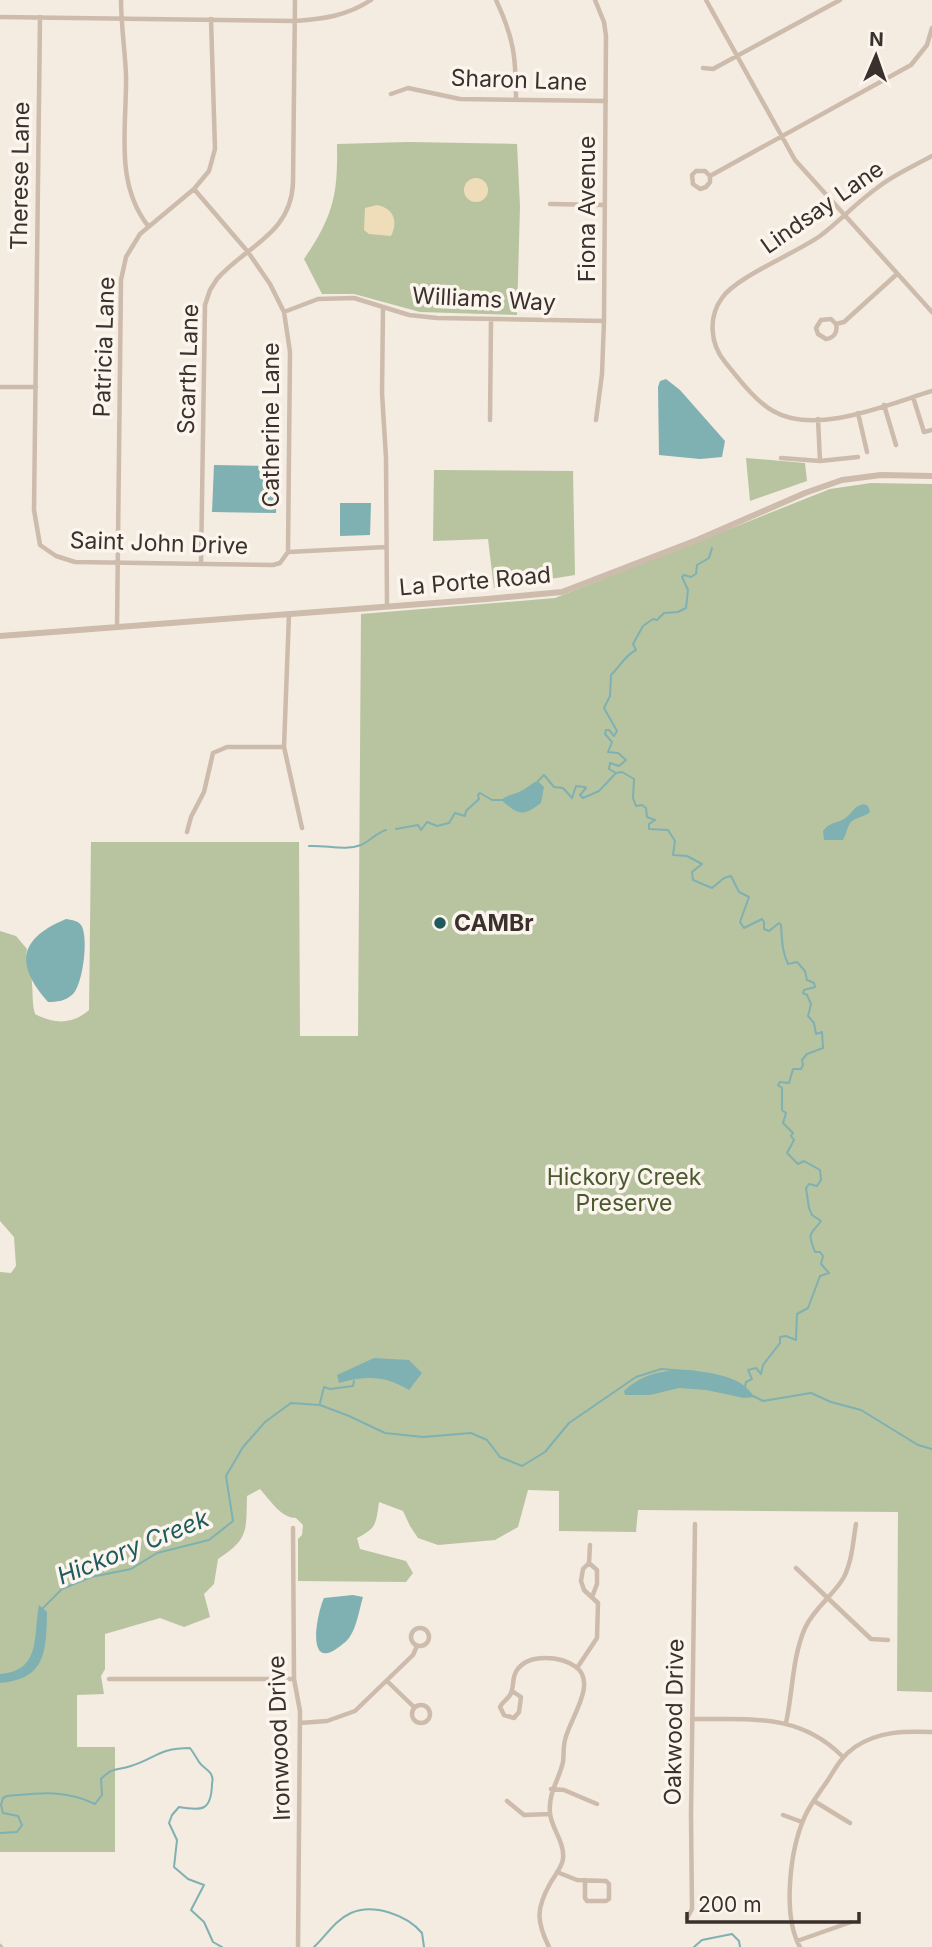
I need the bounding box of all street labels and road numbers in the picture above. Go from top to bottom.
street label: Sharon Lane [450,64,588,96]
street label: Therese Lane [5,102,35,250]
street label: Fiona Avenue [573,136,601,282]
street label: Lindsay Lane [755,154,889,260]
street label: Patricia Lane [88,276,120,418]
street label: Williams Way [412,281,557,317]
street label: Scarth Lane [172,303,204,435]
street label: Catherine Lane [257,342,285,508]
street label: Saint John Drive [69,526,249,560]
street label: La Porte Road [398,560,552,602]
street label: Oakwood Drive [659,1638,689,1806]
street label: Ironwood Drive [262,1655,296,1821]

